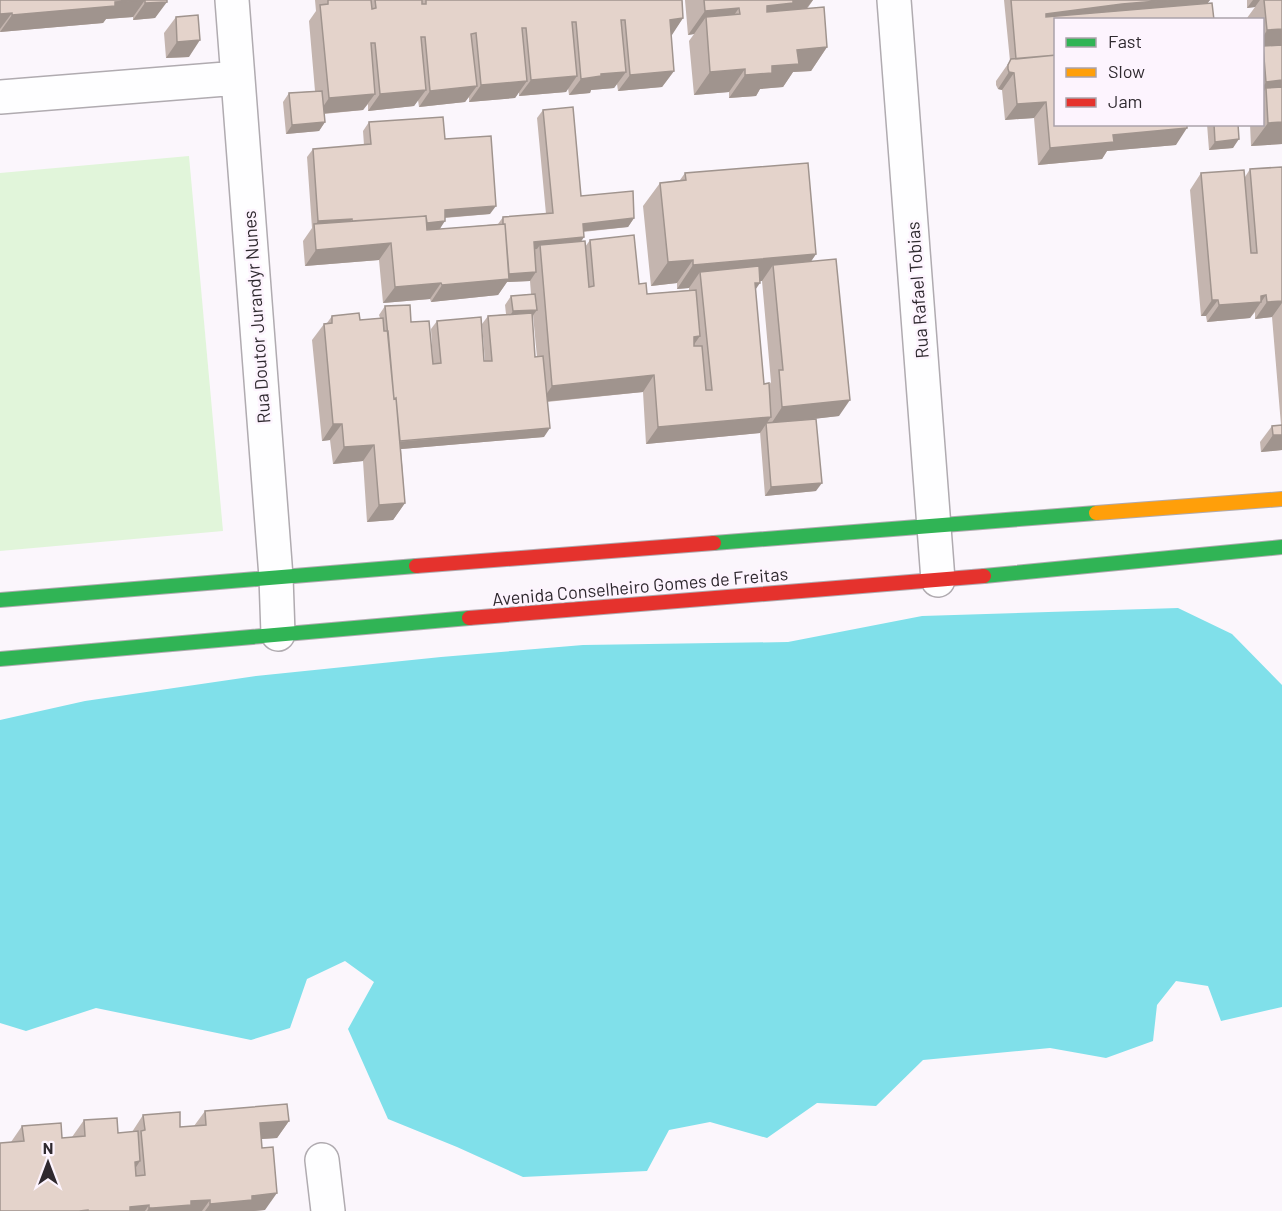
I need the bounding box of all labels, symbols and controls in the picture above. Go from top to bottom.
legend [1054,18,1264,126]
text: Fast [1108,30,1142,52]
text: Slow [1108,60,1145,82]
text: Jam [1108,90,1142,112]
street label: Rua Doutor Jurandyr Nunes [238,210,274,424]
street label: Rua Rafael Tobias [901,221,933,359]
street label: Avenida Conselheiro Gomes de Freitas [491,562,789,610]
north arrow [18,1133,78,1193]
text: N [43,1138,53,1157]

